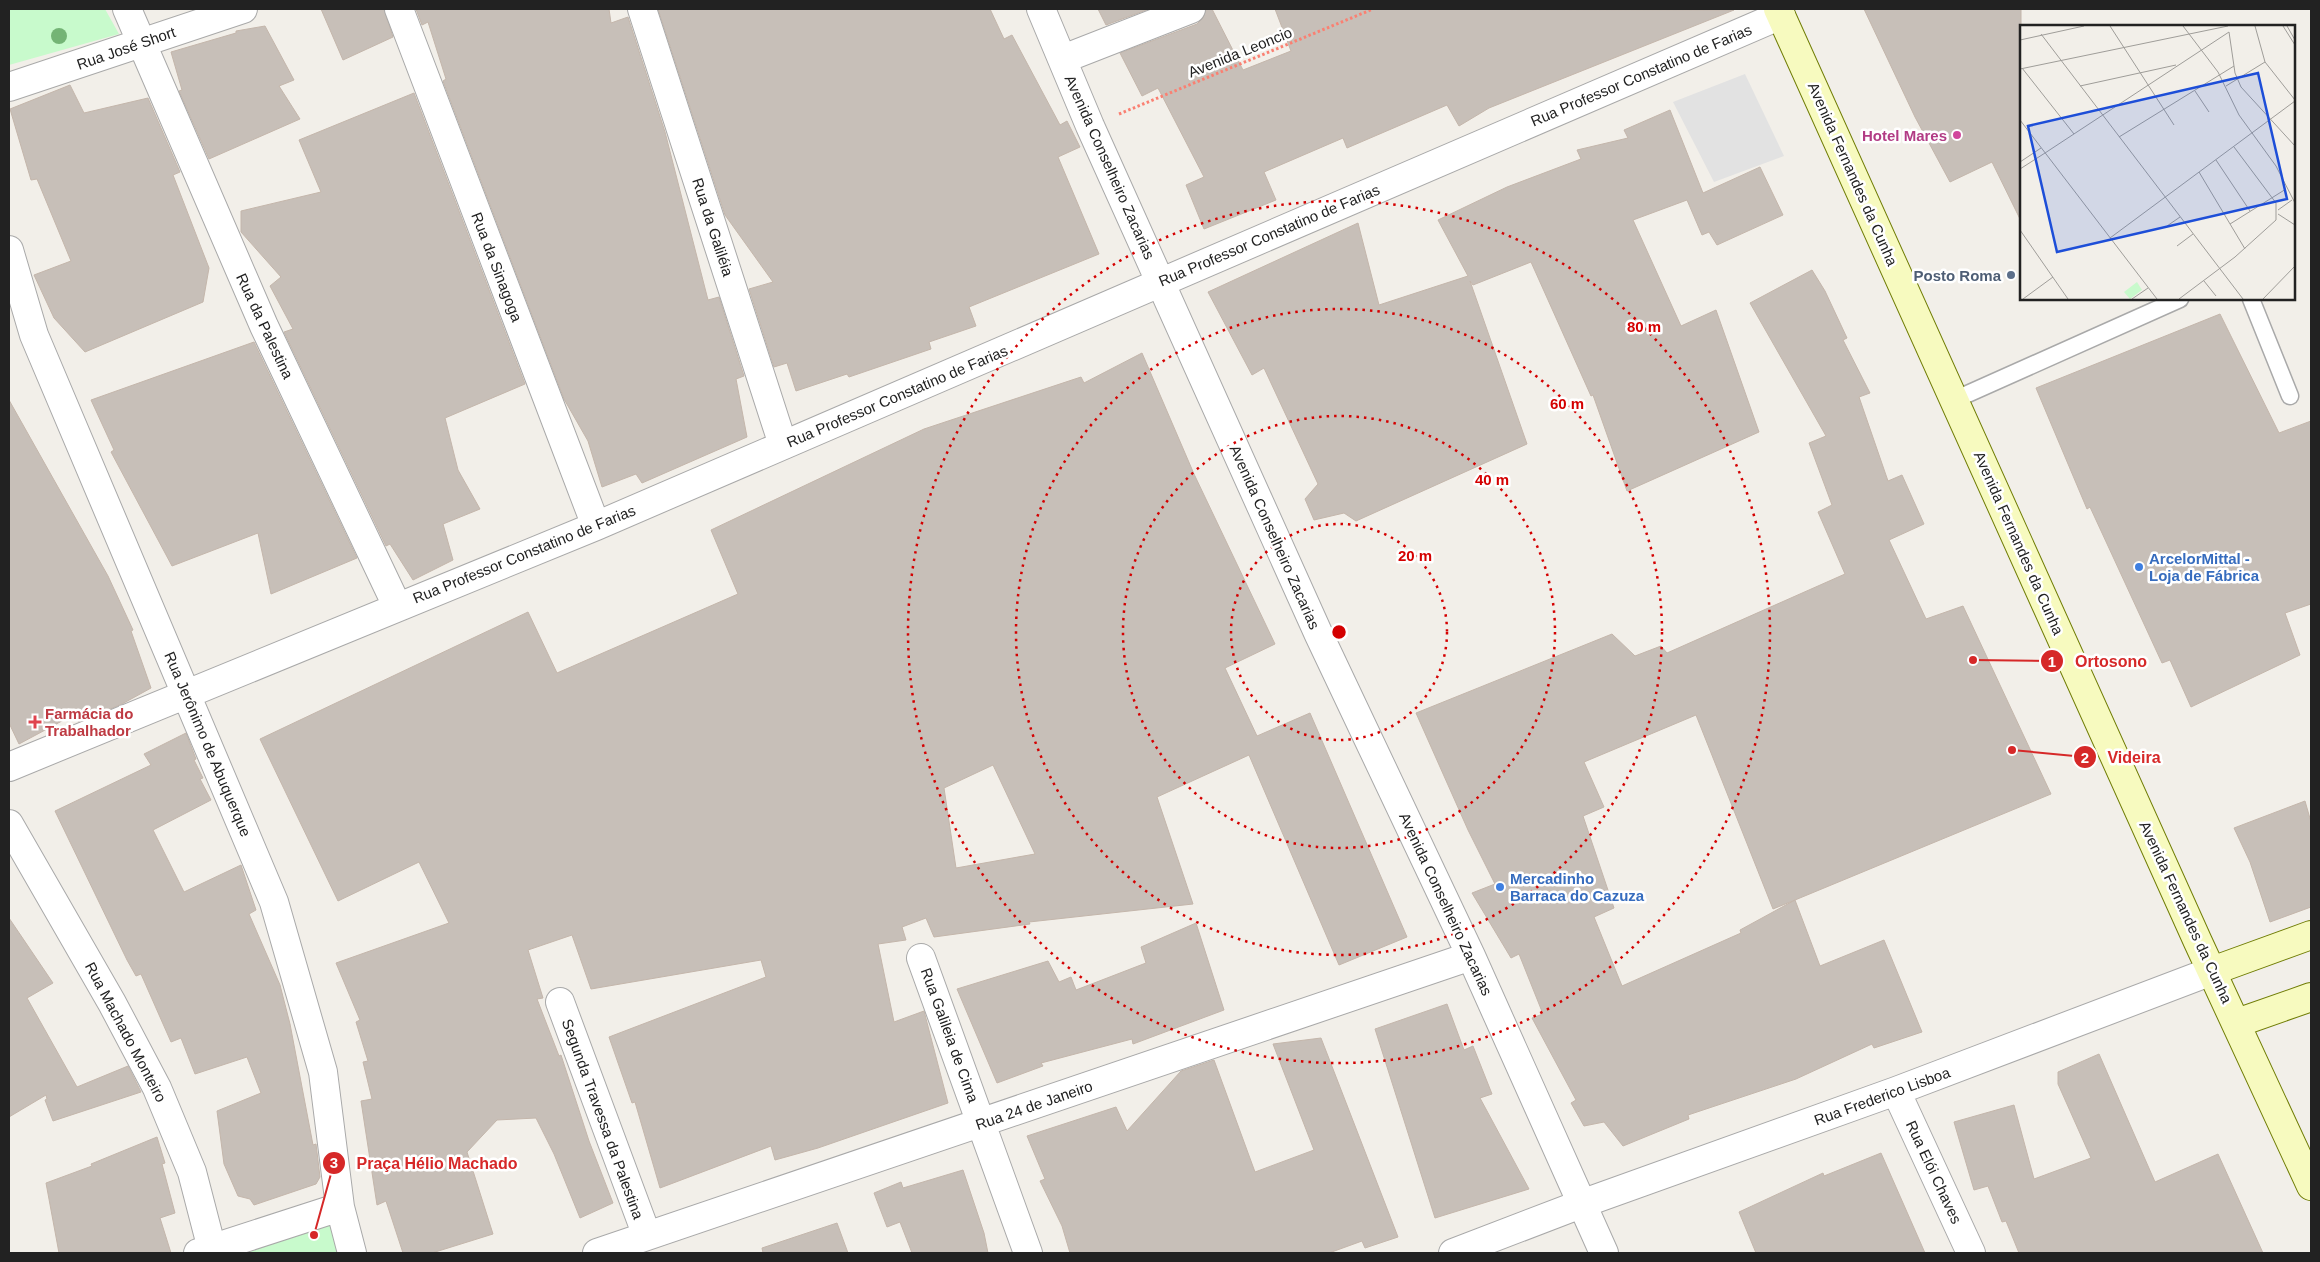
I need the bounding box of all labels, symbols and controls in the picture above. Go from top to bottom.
street label: Rua Professor Constatino de Farias [1528,21,1754,129]
street label: Rua José Short [74,23,178,73]
street label: Avenida Leoncio [1186,23,1294,81]
inset map [2020,25,2295,300]
street label: Avenida Conselheiro Zacarias [1062,72,1158,262]
street label: Avenida Fernandes da Cunha [1805,80,1902,269]
place label: Hotel Mares [1862,127,1947,144]
marker: Hotel Mares [1951,129,1963,141]
street label: Rua da Galiléia [689,176,737,279]
street label: Rua Professor Constatino de Farias [1156,181,1382,289]
street label: Rua da Sinagoga [468,210,526,325]
place label: Posto Roma [1913,267,2002,284]
marker: Posto Roma [2005,269,2017,281]
street label: Rua da Palestina [233,271,297,382]
text: 80 m [1627,318,1661,335]
street label: Rua Professor Constatino de Farias [784,342,1010,450]
text: 60 m [1550,395,1584,412]
street label: Avenida Conselheiro Zacarias [1227,442,1323,632]
street label: Avenida Fernandes da Cunha [1971,449,2068,638]
text: 40 m [1475,471,1509,488]
street label: Rua Professor Constatino de Farias [410,501,638,607]
text: 20 m [1398,547,1432,564]
place label: ArcelorMittal - Loja de Fábrica [2149,550,2260,584]
marker: ArcelorMittal - Loja de Fábrica [2133,561,2145,573]
centre of rings [1330,623,1348,641]
callout: Ortosono [2040,646,2157,677]
street label: Rua Jerônimo de Abuquerque [161,649,255,839]
text: 1 [2048,653,2056,670]
text: Ortosono [2075,653,2147,670]
place label: Farmácia do Trabalhador [45,705,133,739]
marker: Farmácia do Trabalhador [29,716,41,728]
callout: Videira [2073,742,2171,773]
text: 2 [2081,749,2089,766]
text: Videira [2107,749,2161,766]
street label: Avenida Conselheiro Zacarias [1396,810,1496,998]
street label: Avenida Fernandes da Cunha [2136,818,2236,1006]
place label: Mercadinho Barraca do Cazuza [1510,870,1645,904]
marker: Mercadinho Barraca do Cazuza [1494,881,1506,893]
street label: Rua Machado Monteiro [82,959,170,1105]
street label: Rua Galileia de Cima [918,965,982,1105]
street label: Segunda Travessa da Palestina [559,1017,647,1222]
street label: Rua Frederico Lisboa [1812,1063,1953,1129]
street label: Rua 24 de Janeiro [973,1077,1095,1133]
street label: Rua Elói Chaves [1903,1118,1965,1226]
callout: Praça Hélio Machado [321,1148,527,1179]
text: 3 [330,1154,338,1171]
text: Praça Hélio Machado [357,1155,518,1172]

